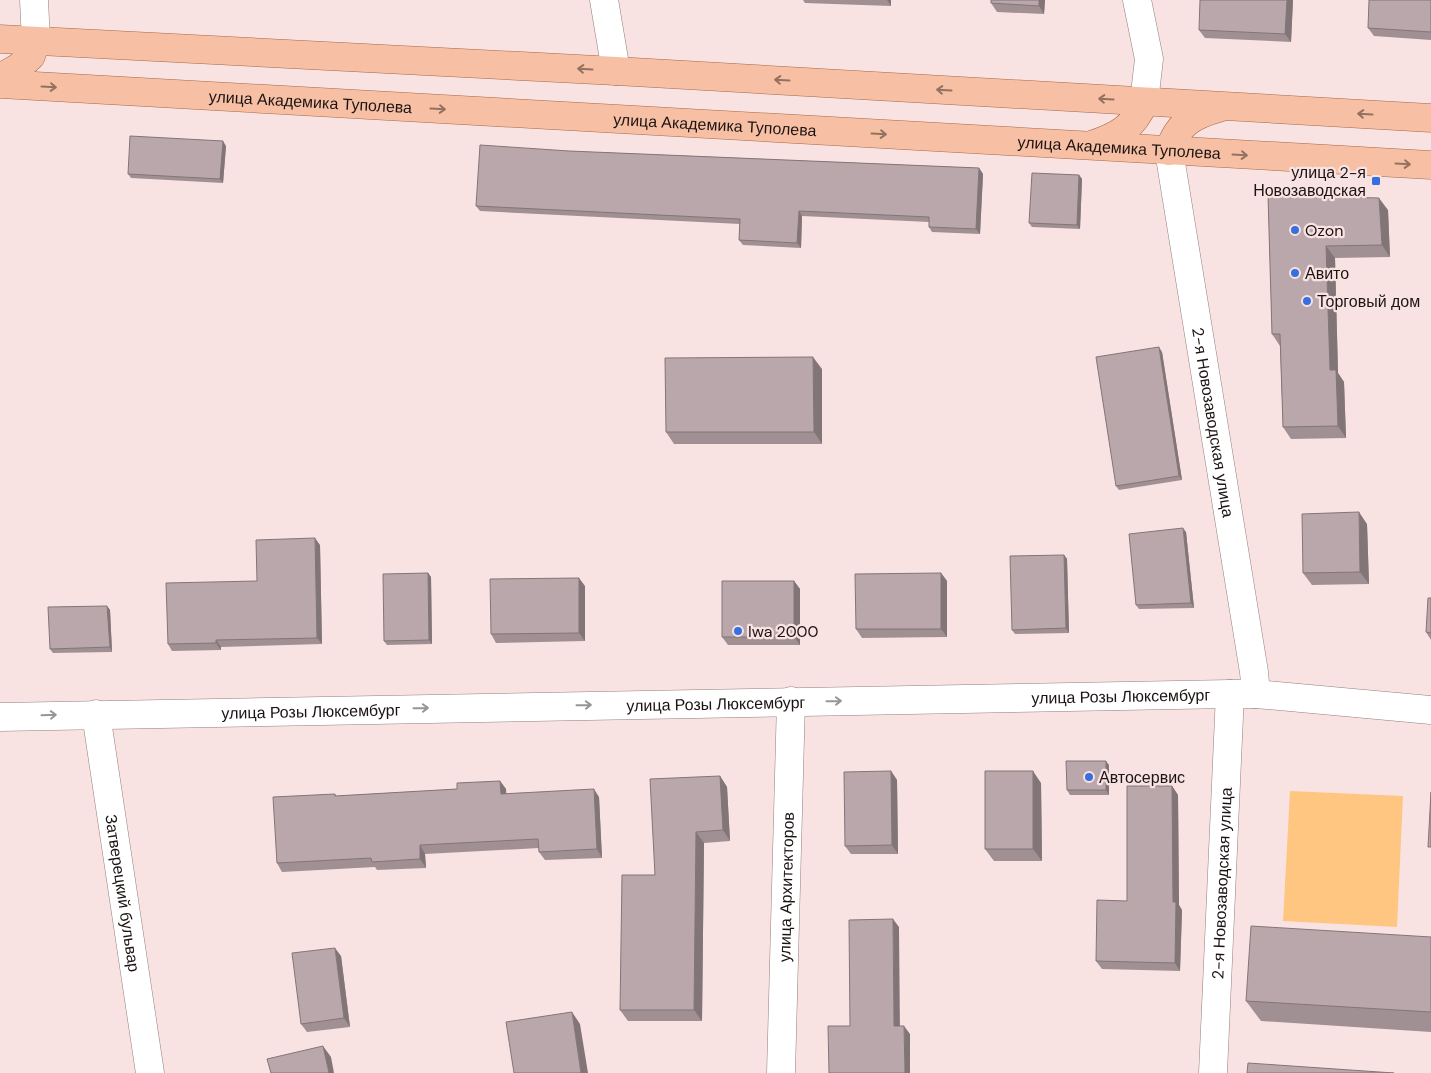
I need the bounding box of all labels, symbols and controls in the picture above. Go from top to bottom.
one-way arrow [577,65,593,74]
one-way arrow [774,76,790,85]
one-way arrow [40,82,56,91]
street label: улица Академика Туполева [208,85,413,118]
one-way arrow [936,85,952,94]
one-way arrow [1099,95,1115,104]
one-way arrow [430,105,446,114]
street label: улица Академика Туполева [613,108,817,141]
one-way arrow [1357,109,1373,118]
one-way arrow [871,130,887,139]
street label: улица Академика Туполева [1017,131,1221,164]
one-way arrow [1232,150,1248,159]
one-way arrow [1394,159,1410,168]
place label: улица 2-я Новозаводская [1253,162,1366,201]
marker: улица 2-я Новозаводская [1370,175,1382,187]
place label: Ozon [1305,220,1343,241]
marker: Ozon [1289,224,1301,236]
place label: Авито [1305,263,1349,284]
marker: Авито [1289,267,1301,279]
place label: Торговый дом [1317,291,1420,312]
marker: Торговый дом [1301,295,1313,307]
street label: 2-я Новозаводская улица [1187,326,1239,519]
place label: Iwa 2000 [748,621,819,642]
marker: Iwa 2000 [732,625,744,637]
street label: улица Розы Люксембург [1031,684,1211,708]
street label: улица Розы Люксембург [626,691,806,716]
one-way arrow [825,696,841,706]
street label: улица Розы Люксембург [221,699,401,723]
one-way arrow [575,700,591,710]
one-way arrow [412,703,429,713]
one-way arrow [40,711,56,720]
place label: Автосервис [1099,767,1185,788]
marker: Автосервис [1083,771,1095,783]
street label: 2-я Новозаводская улица [1207,787,1236,980]
street label: улица Архитекторов [773,812,799,962]
street label: Затверецкий бульвар [101,813,145,973]

